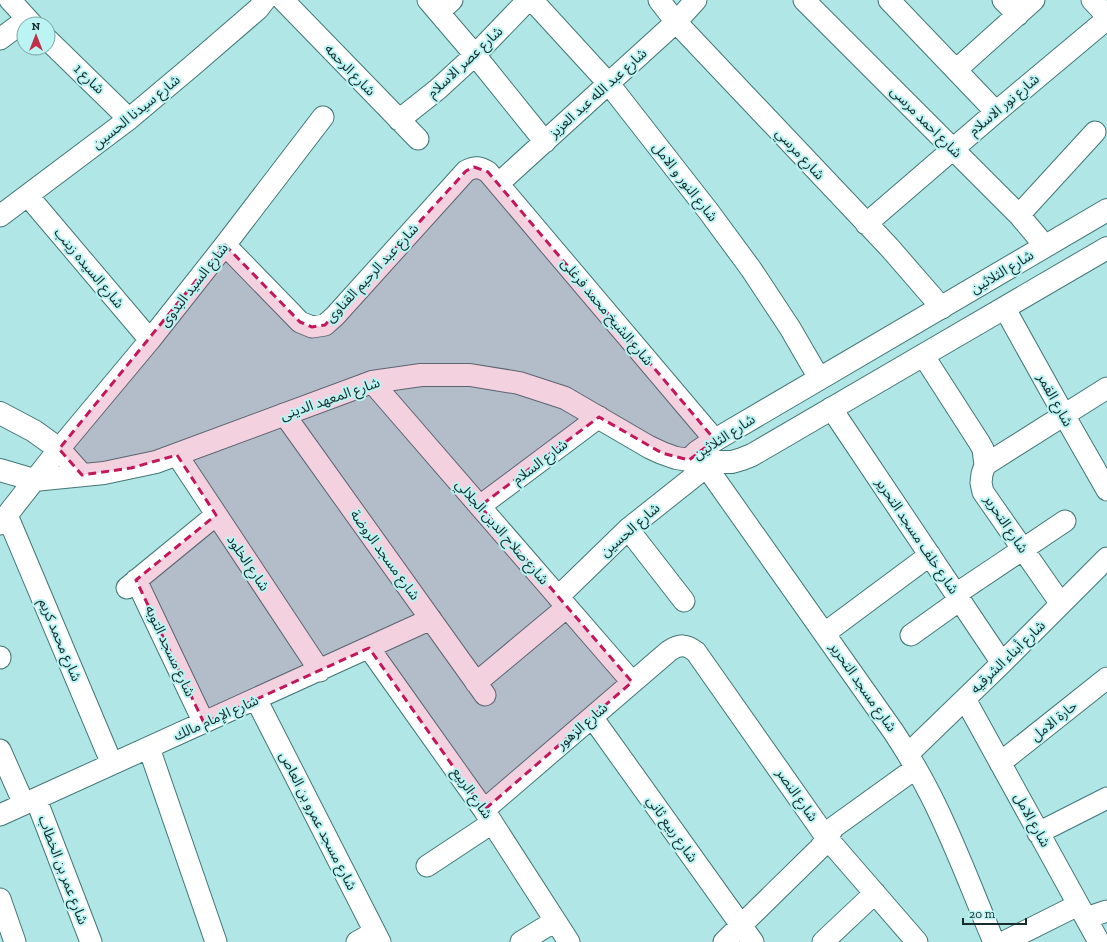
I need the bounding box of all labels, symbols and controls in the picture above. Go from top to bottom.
north arrow [16,16,56,56]
text: N [32,20,41,33]
street label: شارع عصر الاسلام [424,23,508,103]
street label: شارع الرحمه [320,41,379,101]
street label: شارع عبد الله عبد العزيز [545,45,652,144]
street label: شارع 1 [69,60,108,99]
street label: شارع سيدنا الحسين [89,71,185,154]
street label: شارع نور الاسلام [965,71,1044,141]
street label: شارع احمد مرسى [885,83,965,163]
street label: شارع مرسي [770,125,828,185]
street label: شارع النور و الامل [647,139,721,226]
street label: شارع عبد الرحيم القناوى [322,220,424,327]
street label: شارع السيده زينب [49,224,128,313]
street label: شارع السيد البدوى [156,240,233,331]
street label: شارع الثلاثين [967,247,1038,299]
street label: شارع الشيخ محمد فرغلى [556,255,657,370]
street label: شارع القمر [1031,370,1077,430]
street label: شارع المعهد الدينى [278,374,383,426]
street label: شارع الثلاثين [690,411,759,465]
street label: شارع السلام [509,436,572,490]
street label: شارع خلف مسجد التحرير [870,474,962,598]
street label: شارع صلاح الدين الجلالي [450,476,552,590]
street label: شارع التحرير [978,491,1032,557]
street label: شارع الحسين [597,499,665,562]
street label: شارع مسجد الروضة [345,507,423,605]
street label: شارع الخلود [221,532,273,595]
street label: شارع محمد كريم [33,596,85,685]
street label: شارع مسجد التوبه [140,603,199,700]
street label: شارع أبناء الشرقيه [966,616,1050,698]
street label: شارع مسجد التحرير [824,638,900,736]
street label: شارع الإمام مالك [171,692,262,746]
street label: حارة الامل [1027,697,1081,745]
street label: شارع الزهور [552,699,612,755]
street label: شارع مسجد عمرو بن العاص [274,749,360,894]
street label: شارع الربيع [446,764,496,823]
street label: شارع النصر [770,764,821,826]
street label: شارع الامل [1008,790,1054,851]
street label: شارع ربيع ثاني [641,793,701,867]
street label: شارع عمر بن الخطاب [33,813,92,928]
scale bar [963,900,1026,926]
text: 20 m [969,907,996,921]

